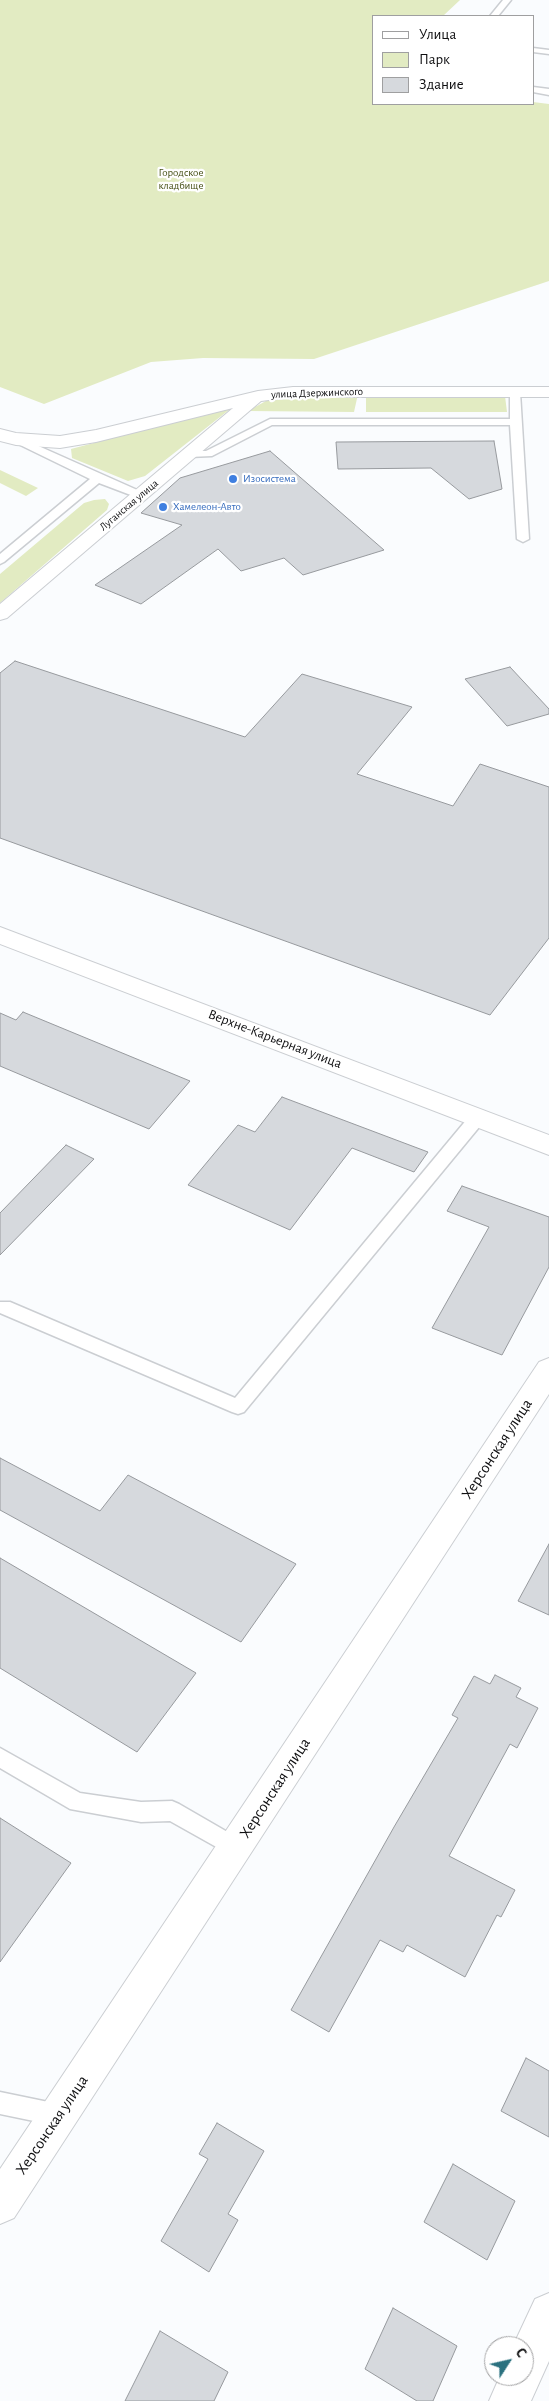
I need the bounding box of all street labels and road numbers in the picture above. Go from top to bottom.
street label: улица Дзержинского [271,385,363,401]
street label: Луганская улица [97,477,161,533]
street label: Верхне-Карьерная улица [206,1006,344,1072]
street label: Херсонская улица [457,1395,537,1503]
street label: Херсонская улица [235,1734,315,1842]
street label: Херсонская улица [12,2072,92,2178]

